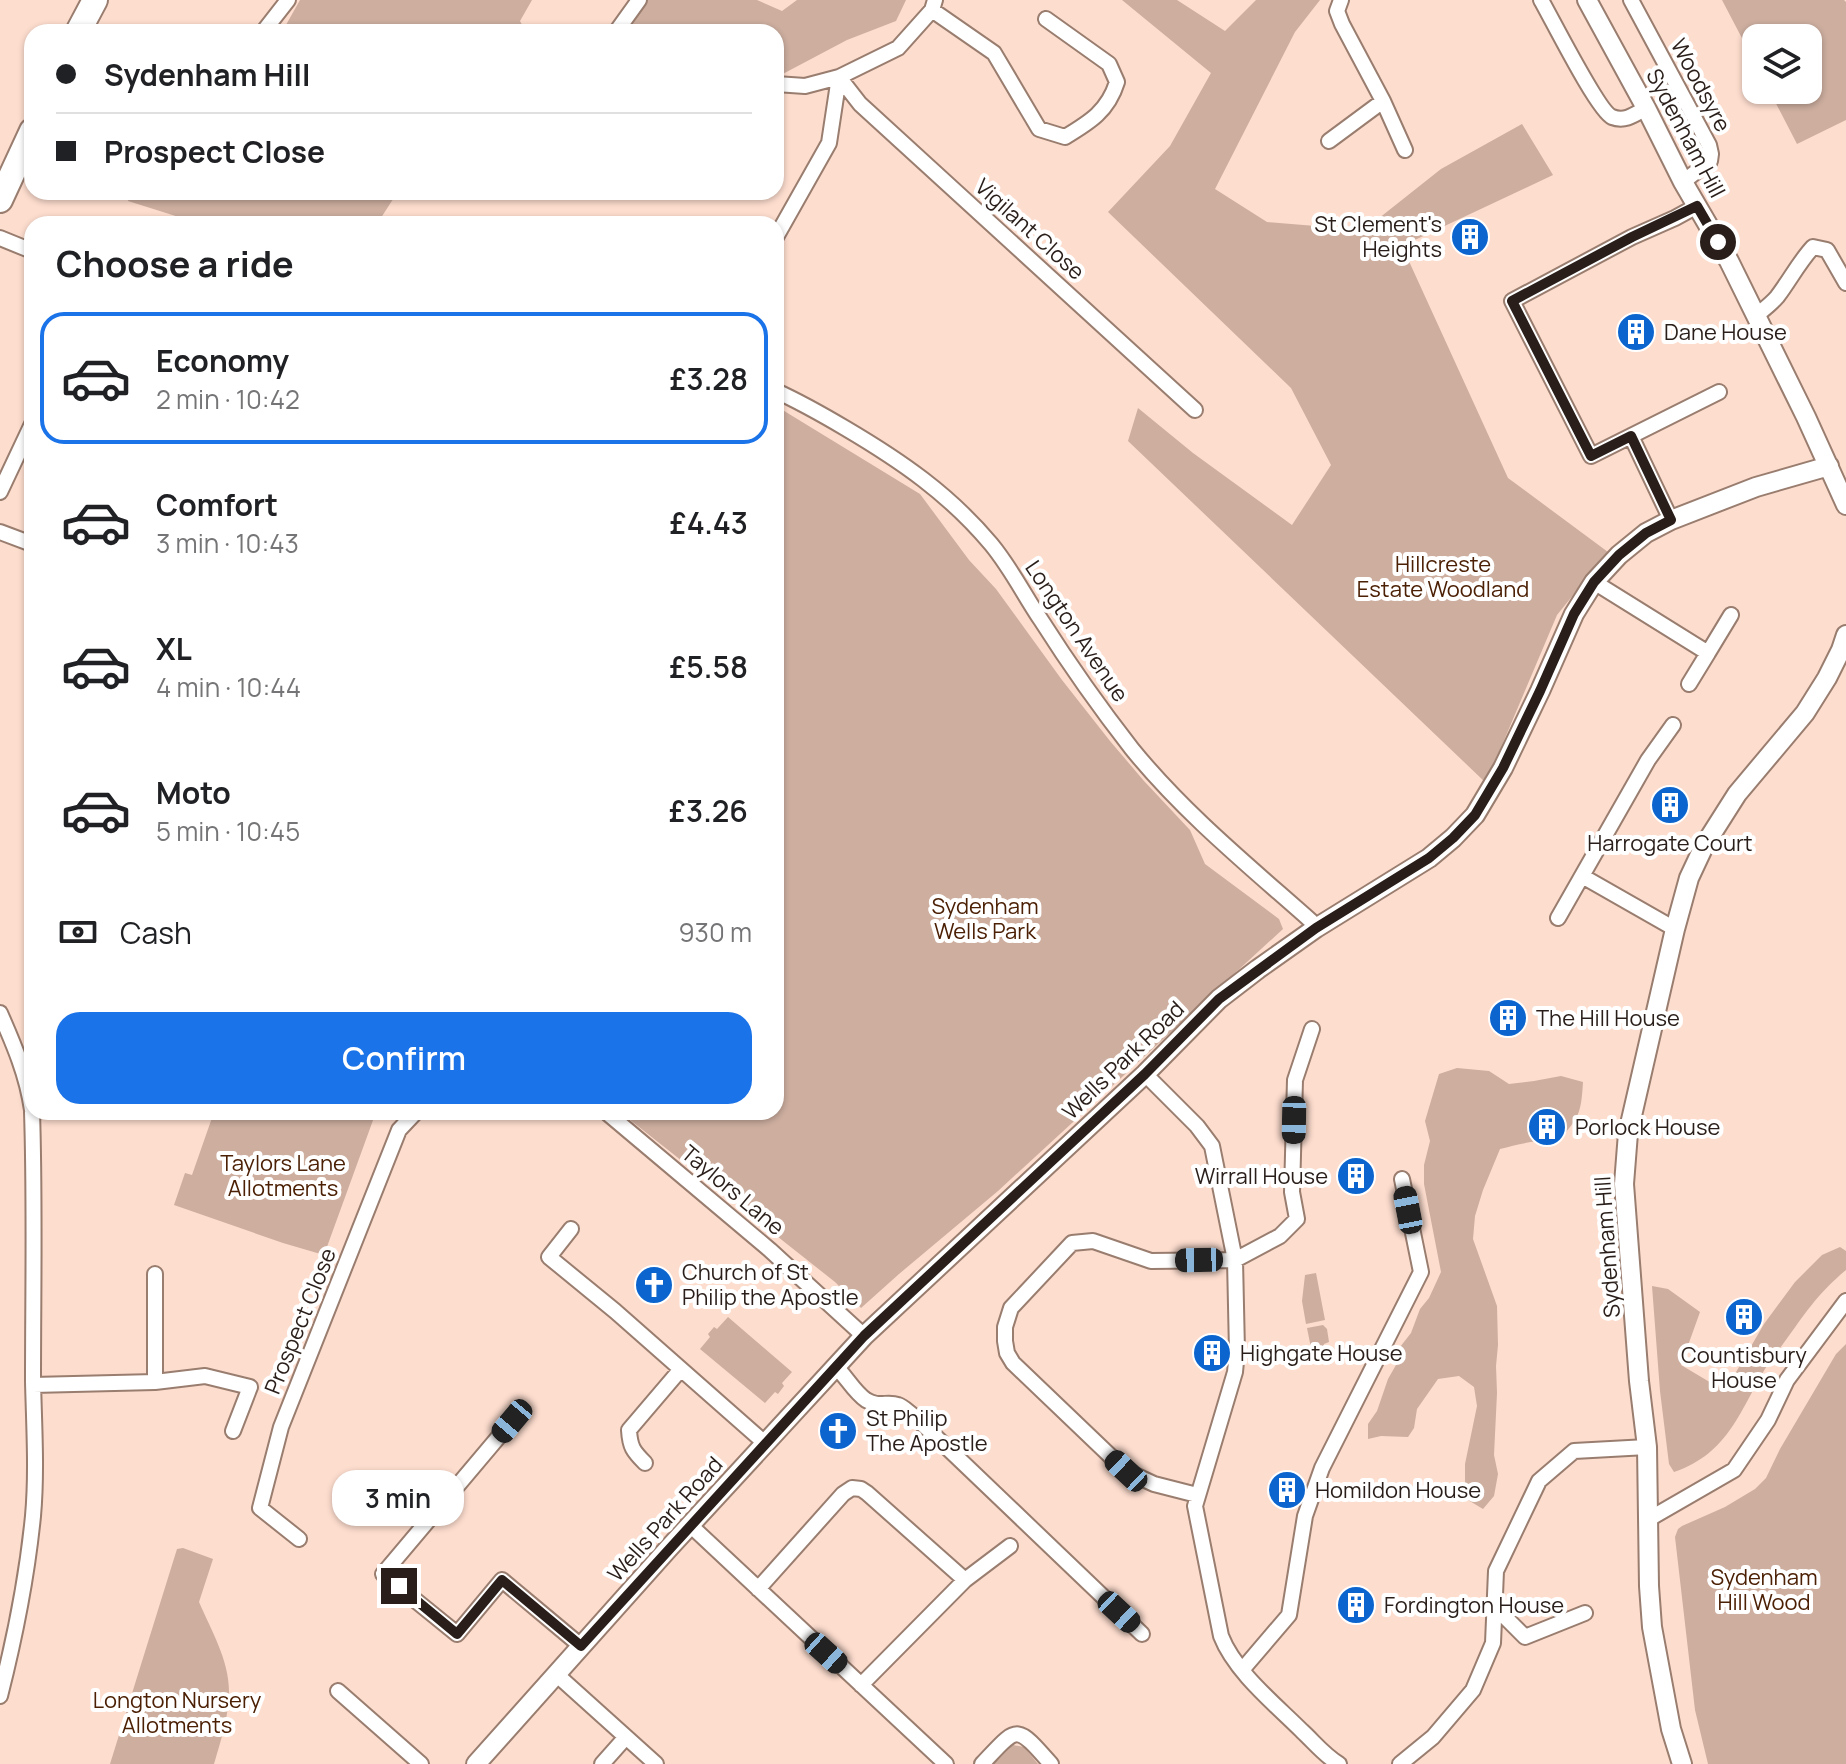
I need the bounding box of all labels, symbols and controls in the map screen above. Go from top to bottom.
map controls [1742,24,1822,104]
button: layers [1742,24,1822,104]
street label: Woodsyre [1664,33,1738,137]
text: Sydenham Hill [104,54,310,95]
street label: Sydenham Hill [1639,63,1733,203]
text: Prospect Close [104,131,325,172]
street label: Vigilant Close [969,172,1091,286]
place label: St Clement's Heights [1314,209,1442,264]
building icon: St Clement's Heights [1449,216,1491,258]
route start [1700,224,1736,260]
text: Choose a ride [56,239,294,288]
building icon: Dane House [1615,311,1657,353]
place label: Dane House [1664,317,1787,347]
text: Economy [156,340,289,381]
icon: car [60,342,132,414]
text: £3.28 [669,358,748,399]
text: 2 min · 10:42 [156,381,300,417]
text: Comfort [156,484,278,525]
icon: car [60,486,132,558]
text: £4.43 [670,502,748,543]
text: 3 min · 10:43 [156,525,299,561]
park label: Hillcreste Estate Woodland [1357,549,1529,604]
street label: Longton Avenue [1019,554,1136,708]
text: XL [156,628,192,669]
icon: car [60,630,132,702]
text: £5.58 [669,646,748,687]
text: 4 min · 10:44 [156,669,301,705]
text: Moto [156,772,231,813]
icon: car [60,774,132,846]
building icon: Harrogate Court [1649,784,1691,826]
text: £3.26 [669,790,748,831]
text: 5 min · 10:45 [156,813,300,849]
place label: Harrogate Court [1587,828,1753,858]
park label: Sydenham Wells Park [931,891,1039,946]
icon: cash [56,910,100,954]
text: Cash [120,912,192,953]
text: 930 m [678,914,752,950]
street label: Wells Park Road [1055,994,1191,1126]
building icon: The Hill House [1487,997,1529,1039]
place label: The Hill House [1536,1003,1680,1033]
button: Confirm [56,1012,752,1104]
car [1282,1096,1306,1144]
building icon: Porlock House [1526,1106,1568,1148]
place label: Porlock House [1575,1112,1720,1142]
street label: Taylors Lane [675,1138,791,1242]
park label: Taylors Lane Allotments [220,1148,346,1203]
building icon: Wirrall House [1335,1155,1377,1197]
place label: Wirrall House [1195,1161,1328,1191]
street label: Sydenham Hill [1587,1175,1627,1319]
car [1392,1184,1424,1236]
street label: Prospect Close [257,1243,343,1398]
car [1175,1248,1223,1272]
place label: Church of St Philip the Apostle [682,1257,859,1312]
church icon: Church of St Philip the Apostle [633,1264,675,1306]
building icon: Countisbury House [1723,1296,1765,1338]
building icon: Highgate House [1191,1332,1233,1374]
place label: Highgate House [1240,1338,1403,1368]
place label: Countisbury House [1681,1340,1807,1395]
car [487,1395,537,1447]
place label: St Philip The Apostle [866,1403,988,1458]
church icon: St Philip The Apostle [817,1410,859,1452]
car [1100,1446,1152,1496]
street label: Wells Park Road [601,1450,729,1588]
building icon: Homildon House [1266,1469,1308,1511]
callout: 3 min [333,1470,465,1526]
place label: Homildon House [1315,1475,1481,1505]
text: 3 min [365,1480,431,1516]
park label: Sydenham Hill Wood [1710,1562,1818,1617]
route end [381,1568,417,1604]
building icon: Fordington House [1335,1584,1377,1626]
car [1093,1587,1145,1637]
place label: Fordington House [1384,1590,1564,1620]
car [800,1628,852,1678]
park label: Longton Nursery Allotments [93,1685,262,1740]

